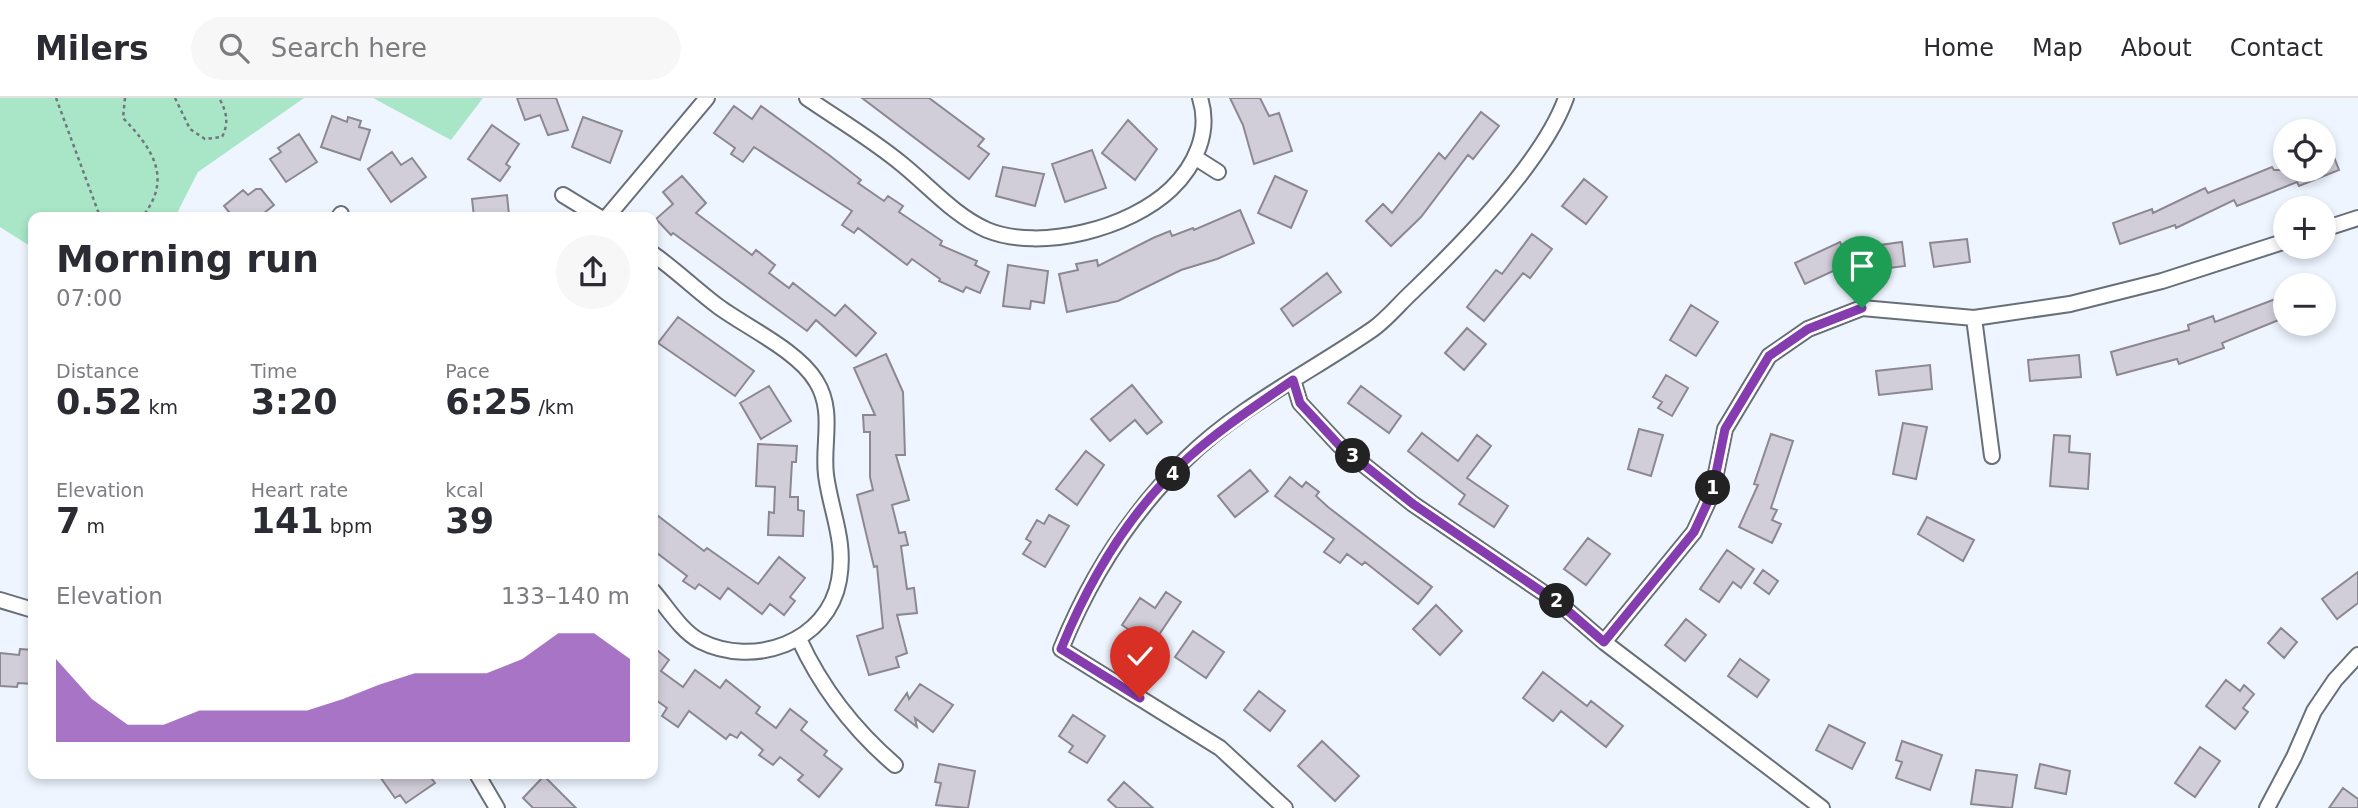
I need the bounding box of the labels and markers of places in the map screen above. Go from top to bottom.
pin [1832,236,1892,308]
pin: 3 [1336,438,1370,474]
pin: 4 [1156,456,1190,492]
pin: 1 [1696,470,1730,506]
pin: 2 [1540,584,1574,618]
pin [1110,626,1170,698]

